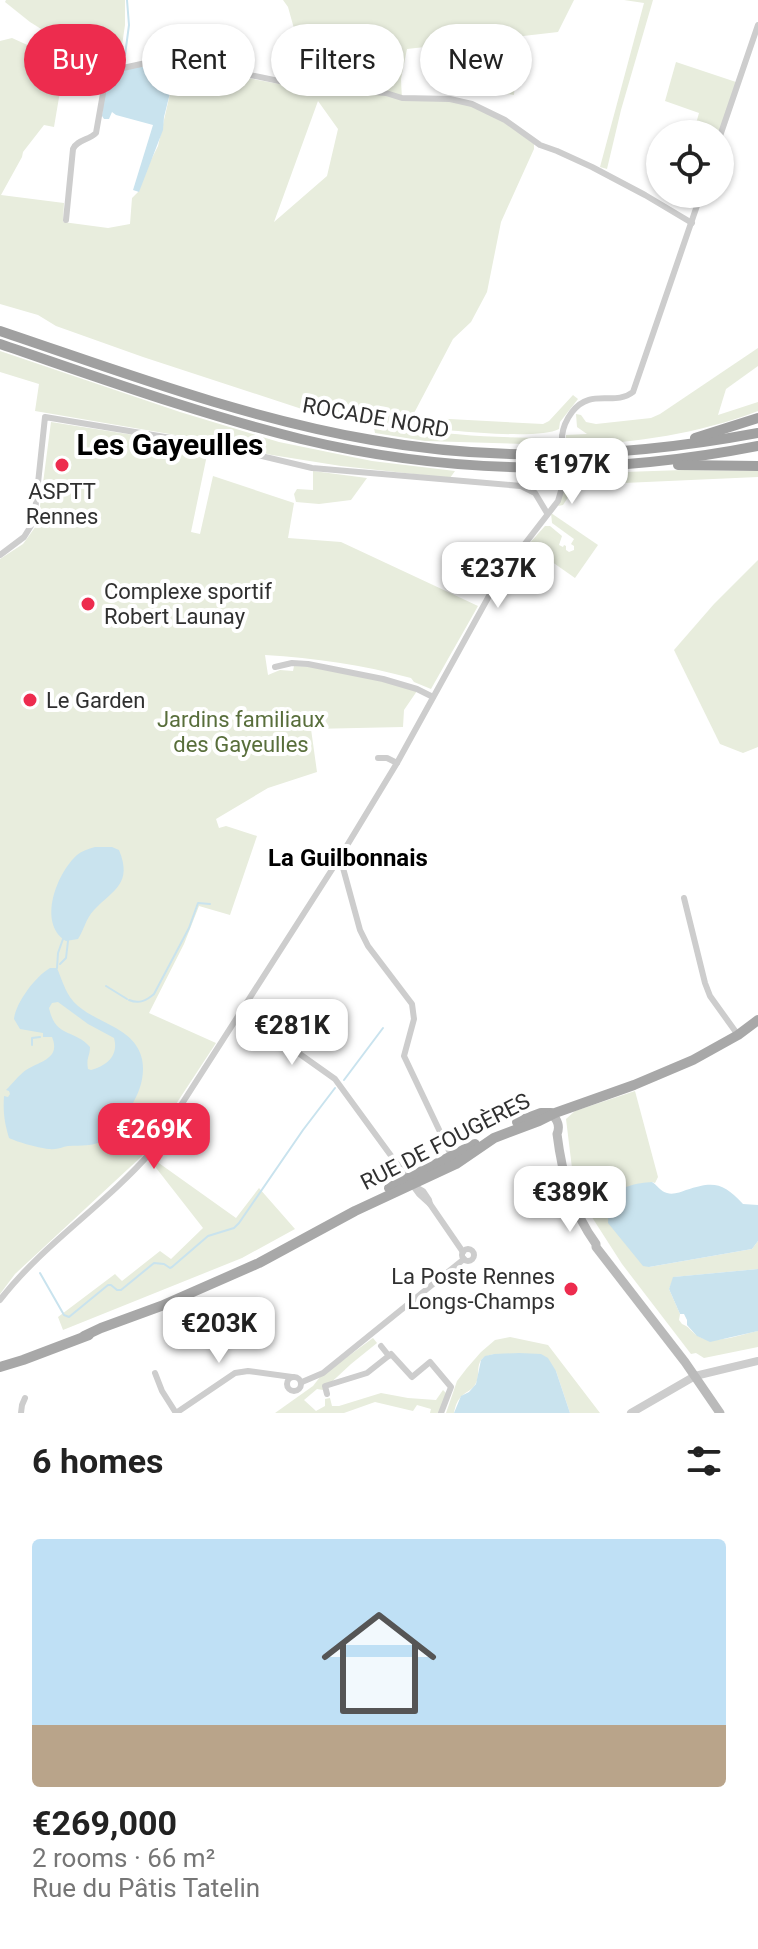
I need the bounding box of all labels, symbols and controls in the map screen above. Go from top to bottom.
chip: Buy [24,24,126,96]
chip: Rent [142,24,255,96]
chip: Filters [271,24,404,96]
chip: New [420,24,532,96]
map controls [646,120,734,208]
button: locate [646,120,734,208]
street label: ROCADE NORD [301,392,451,443]
district label: Les Gayeulles [77,427,264,462]
pin: €197K [516,438,628,506]
text: €197K [534,449,610,479]
marker: ASPTT Rennes [53,456,71,474]
place label: ASPTT Rennes [26,479,98,529]
pin: €237K [442,542,554,610]
text: €237K [460,553,536,583]
place label: Complexe sportif Robert Launay [104,579,272,629]
marker: Complexe sportif Robert Launay [79,595,97,613]
place label: Le Garden [46,688,145,713]
marker: Le Garden [21,691,39,709]
park label: Jardins familiaux des Gayeulles [157,707,325,757]
district label: La Guilbonnais [268,844,428,872]
pin: €281K [236,999,348,1067]
text: €281K [254,1010,330,1040]
street label: RUE DE FOUGÈRES [357,1088,534,1195]
pin: €269K [98,1103,210,1171]
text: €269K [116,1114,192,1144]
pin: €389K [514,1166,626,1234]
text: €389K [532,1177,608,1207]
place label: La Poste Rennes Longs-Champs [391,1264,555,1314]
marker: La Poste Rennes Longs-Champs [562,1280,580,1298]
pin: €203K [163,1297,275,1365]
text: €203K [181,1308,257,1338]
icon: filters [682,1439,726,1483]
text: 6 homes [32,1441,163,1481]
icon: home [307,1591,451,1735]
text: €269,000 [32,1803,177,1843]
text: 2 rooms · 66 m² [32,1843,215,1873]
text: Rue du Pâtis Tatelin [32,1873,260,1903]

